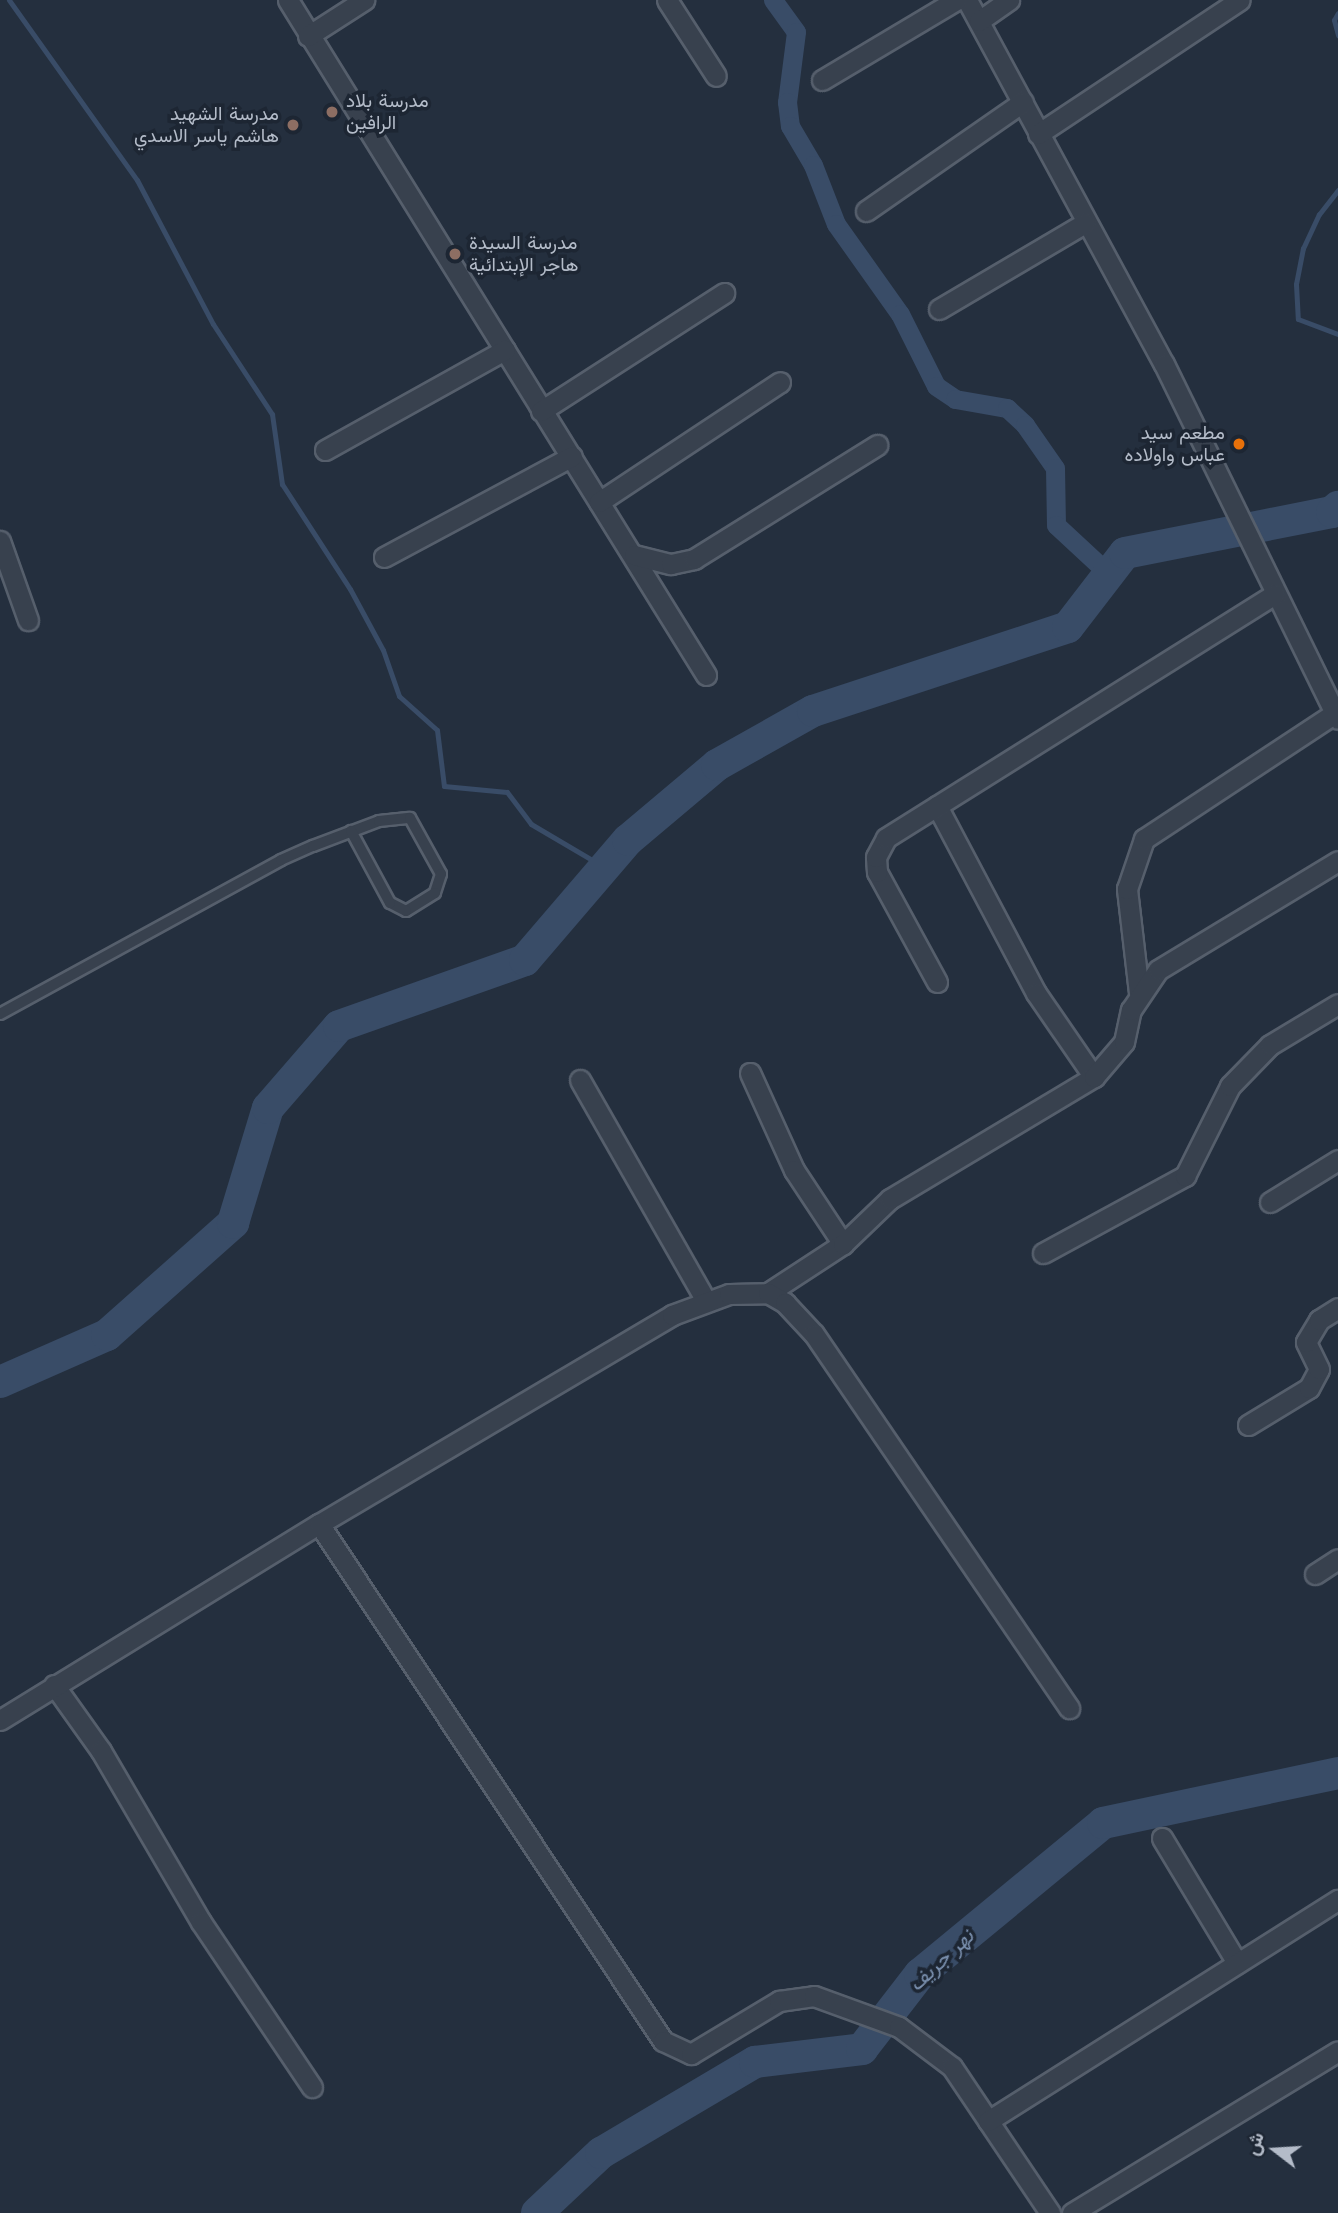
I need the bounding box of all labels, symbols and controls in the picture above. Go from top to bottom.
place label: مدرسة بلاد الرافين [346,90,429,134]
place label: مدرسة الشهيد هاشم ياسر الاسدي [134,103,279,147]
marker: مدرسة بلاد الرافين [324,104,340,120]
marker: مدرسة الشهيد هاشم ياسر الاسدي [285,117,301,133]
place label: مدرسة السيدة هاجر الإبتدائية [469,232,578,276]
marker: مدرسة السيدة هاجر الإبتدائية [447,246,463,262]
place label: مطعم سيد عباس واولاده [1125,422,1225,466]
marker: مطعم سيد عباس واولاده [1231,436,1247,452]
water label: نهر جريف [903,1924,979,1996]
north arrow [1240,2115,1310,2185]
text: ش [1240,2129,1269,2158]

